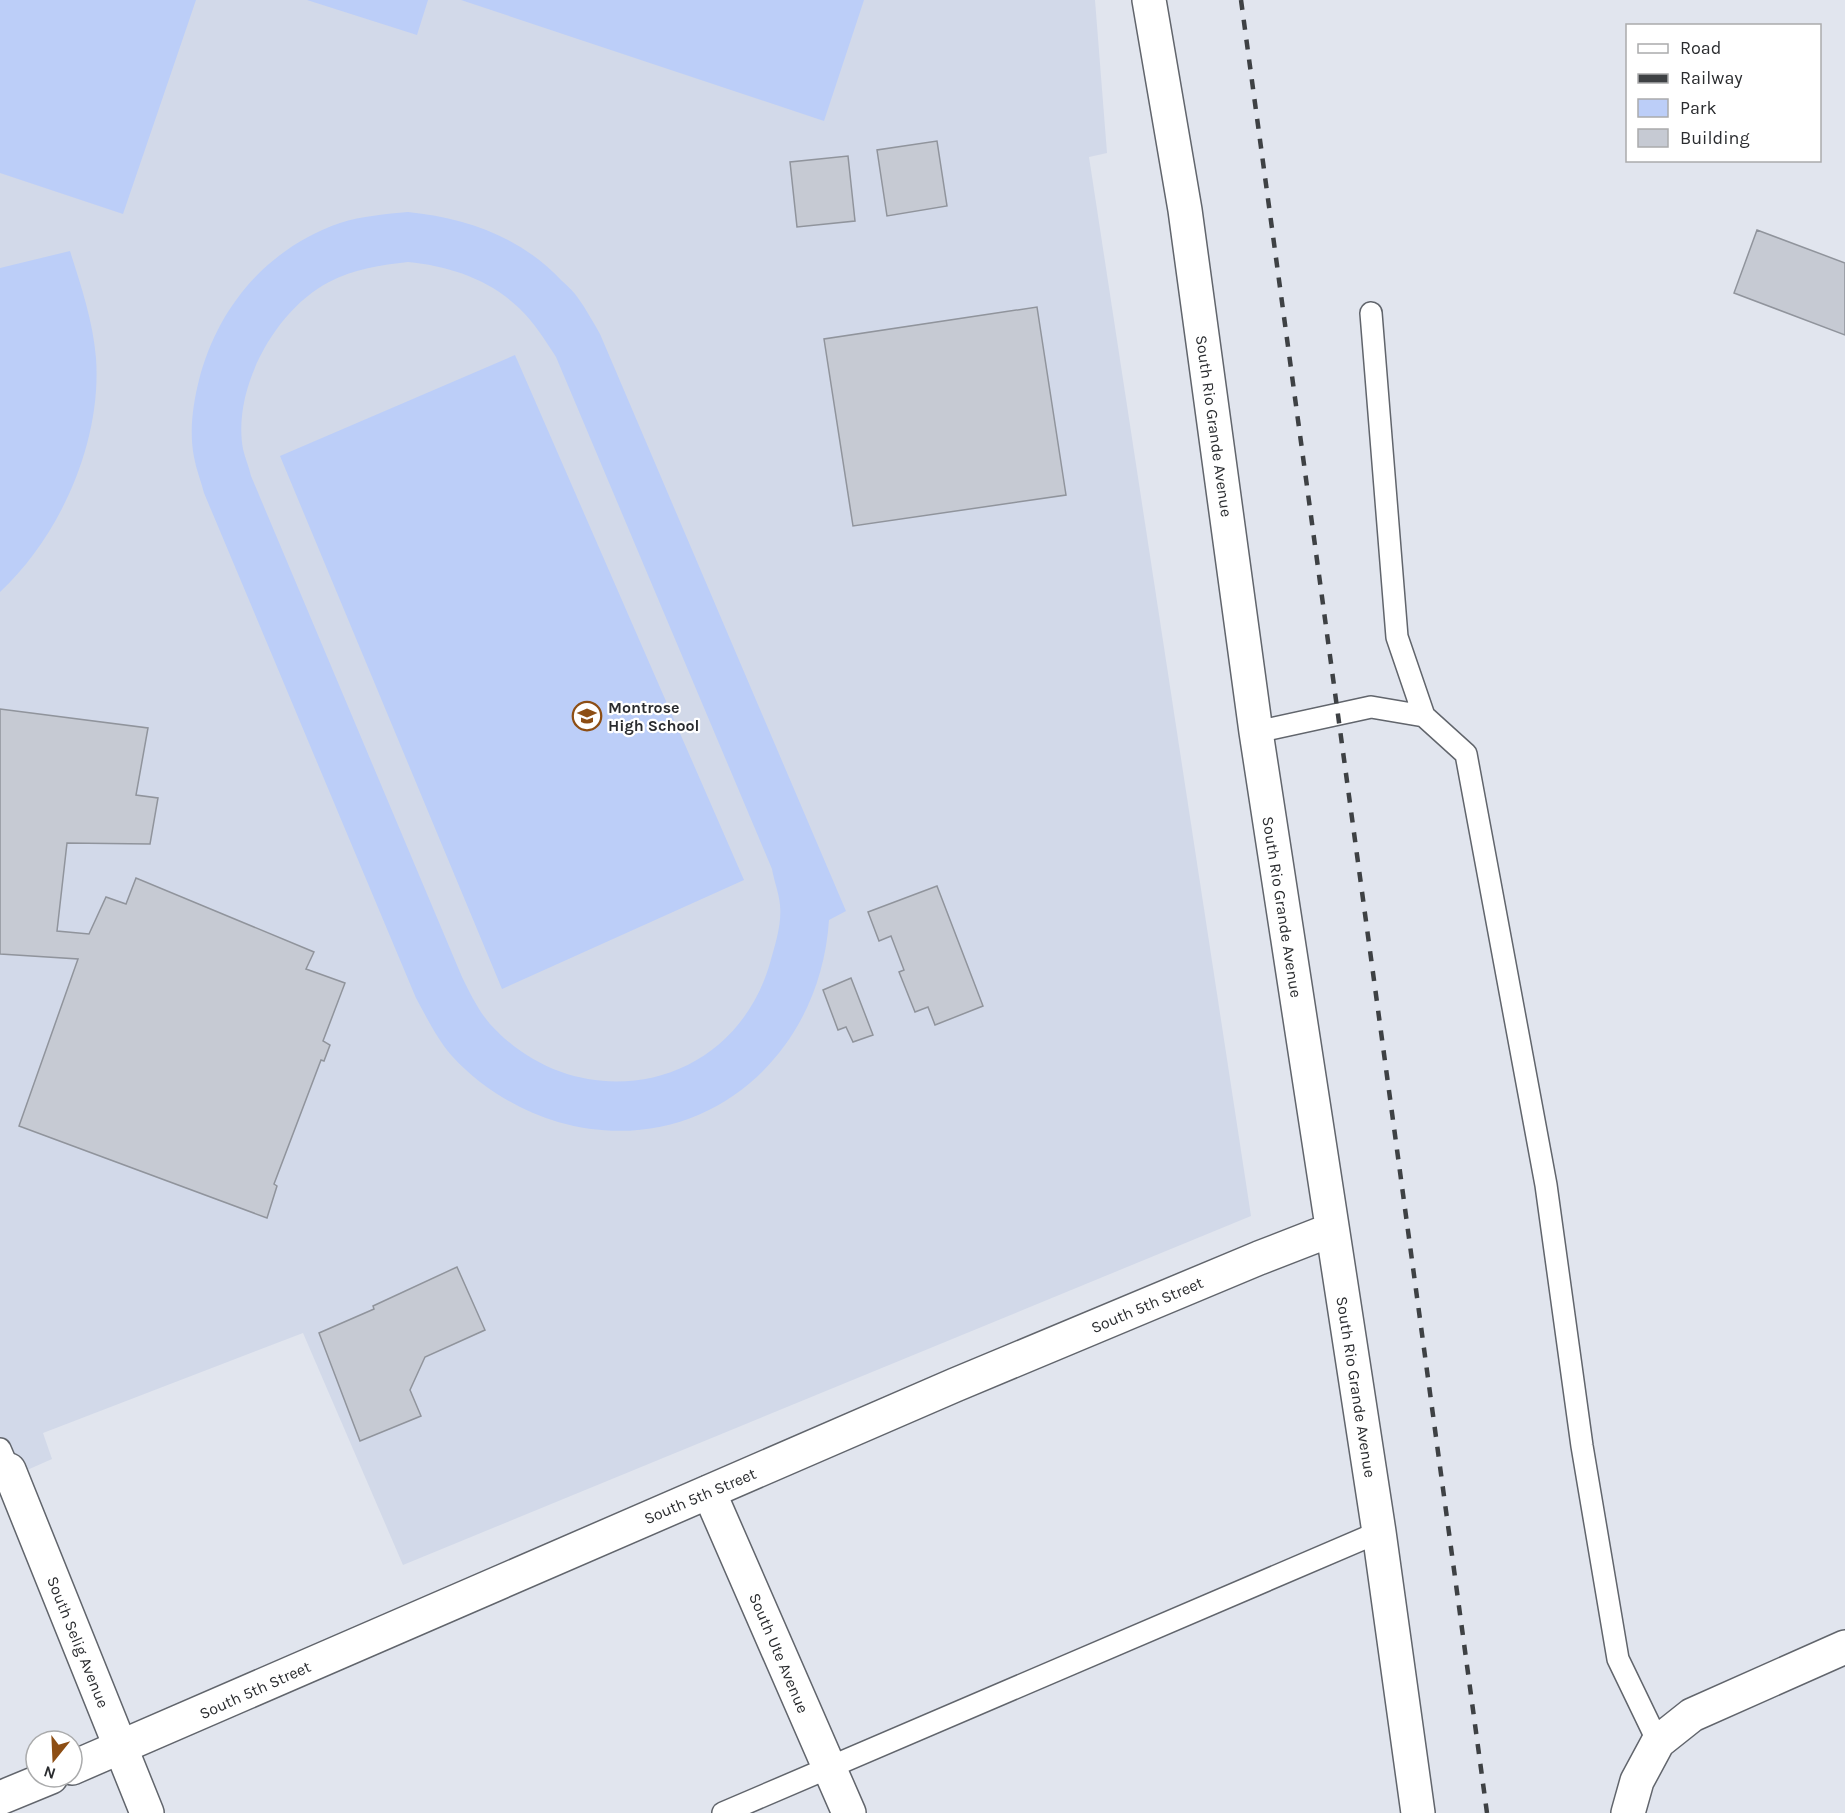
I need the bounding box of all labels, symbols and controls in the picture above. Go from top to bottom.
legend [1626,24,1821,162]
text: Road [1680,37,1721,59]
text: Railway [1680,67,1743,89]
text: Park [1680,97,1717,119]
text: Building [1680,127,1750,149]
street label: South Rio Grande Avenue [1192,334,1236,518]
place label: Montrose High School [608,698,700,735]
school or university icon: Montrose High School [571,700,603,732]
street label: South Rio Grande Avenue [1258,815,1306,999]
street label: South 5th Street [1088,1273,1206,1337]
street label: South Rio Grande Avenue [1332,1295,1380,1479]
street label: South 5th Street [641,1464,759,1528]
street label: South Selig Avenue [43,1573,113,1711]
street label: South Ute Avenue [745,1590,813,1716]
street label: South 5th Street [196,1657,314,1723]
north arrow [24,1729,84,1789]
text: N [41,1762,58,1784]

